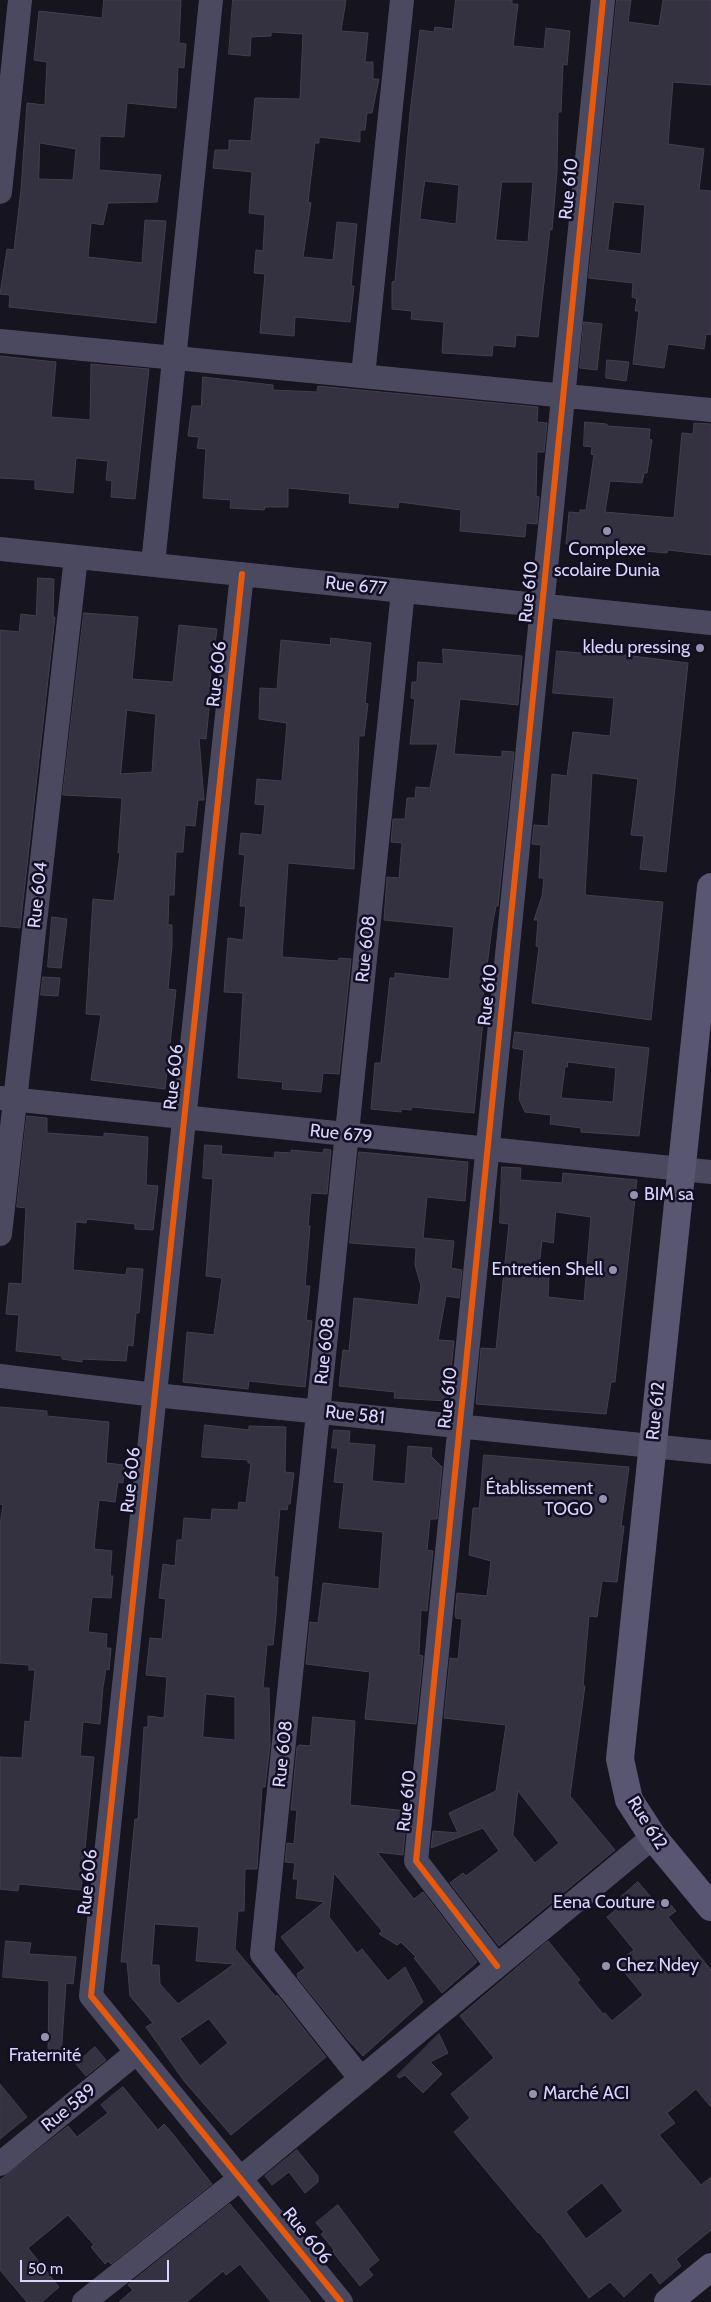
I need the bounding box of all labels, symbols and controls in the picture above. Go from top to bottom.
street label: Rue 610 [555,157,583,221]
marker: Complexe scolaire Dunia [601,525,613,537]
place label: Complexe scolaire Dunia [554,539,660,582]
street label: Rue 610 [515,560,543,624]
street label: Rue 677 [324,572,388,600]
place label: kledu pressing [583,637,690,659]
street label: Rue 606 [203,640,231,708]
marker: kledu pressing [694,642,706,654]
street label: Rue 604 [24,861,52,929]
street label: Rue 608 [352,915,380,983]
street label: Rue 610 [474,963,502,1027]
street label: Rue 606 [160,1043,188,1111]
street label: Rue 679 [309,1120,373,1148]
place label: BIM sa [644,1184,694,1206]
marker: BIM sa [628,1189,640,1201]
place label: Entretien Shell [491,1259,603,1281]
marker: Entretien Shell [607,1264,619,1276]
street label: Rue 608 [311,1317,339,1385]
street label: Rue 610 [434,1366,462,1430]
street label: Rue 612 [642,1381,670,1441]
street label: Rue 581 [324,1401,386,1429]
street label: Rue 606 [117,1446,145,1514]
place label: Établissement TOGO [485,1478,593,1520]
marker: Établissement TOGO [597,1493,609,1505]
street label: Rue 608 [269,1720,297,1788]
street label: Rue 610 [393,1769,421,1833]
street label: Rue 612 [622,1792,672,1854]
street label: Rue 606 [74,1848,102,1916]
place label: Eena Couture [553,1892,655,1914]
marker: Eena Couture [659,1897,671,1909]
place label: Chez Ndey [616,1955,699,1977]
marker: Chez Ndey [600,1960,612,1972]
marker: Fraternité [39,2031,51,2043]
place label: Fraternité [9,2045,81,2067]
street label: Rue 589 [37,2079,101,2137]
place label: Marché ACI [543,2083,629,2105]
marker: Marché ACI [527,2088,539,2100]
street label: Rue 606 [278,2203,336,2269]
scale bar [22,2250,171,2282]
text: 50 m [28,2260,63,2278]

